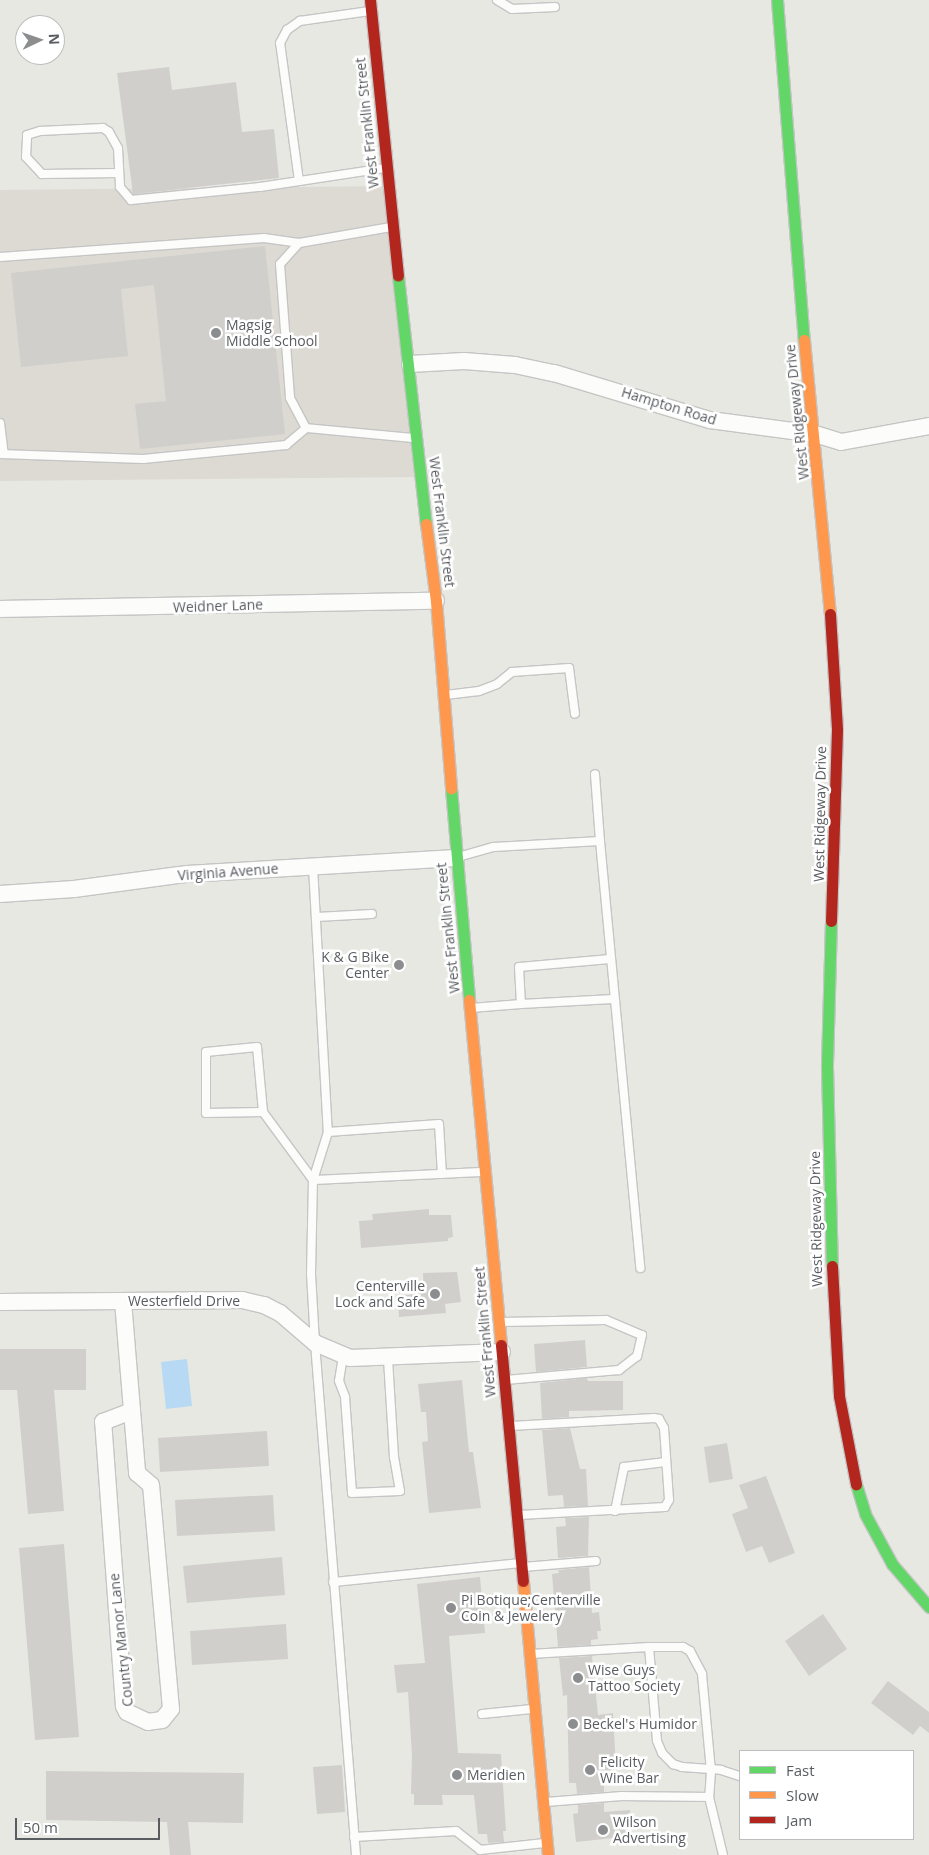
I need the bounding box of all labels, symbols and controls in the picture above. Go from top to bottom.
north arrow [15,15,65,65]
text: N [45,33,64,45]
street label: West Franklin Street [352,57,382,189]
place label: Magsig Middle School [226,317,318,350]
marker: Magsig Middle School [210,327,222,339]
street label: West Ridgeway Drive [782,344,812,480]
street label: Hampton Road [619,384,719,428]
street label: West Franklin Street [426,456,458,588]
street label: Weidner Lane [173,596,263,616]
street label: West Ridgeway Drive [810,746,830,882]
street label: Virginia Avenue [177,860,279,884]
street label: West Franklin Street [433,862,463,994]
place label: K & G Bike Center [321,949,389,982]
marker: K & G Bike Center [393,959,405,971]
street label: West Ridgeway Drive [806,1151,826,1287]
street label: West Franklin Street [471,1266,499,1398]
place label: Centerville Lock and Safe [335,1278,425,1310]
marker: Centerville Lock and Safe [429,1288,441,1300]
street label: Westerfield Drive [128,1293,240,1309]
street label: Country Manor Lane [106,1572,136,1708]
place label: Pi Botique;Centerville Coin & Jewelery [461,1592,601,1624]
marker: Pi Botique;Centerville Coin & Jewelery [445,1602,457,1614]
place label: Wise Guys Tattoo Society [588,1662,680,1694]
marker: Wise Guys Tattoo Society [572,1672,584,1684]
place label: Beckel's Humidor [583,1716,697,1732]
marker: Beckel's Humidor [567,1718,579,1730]
legend [739,1750,914,1840]
place label: Felicity Wine Bar [600,1754,659,1786]
text: Fast [786,1760,815,1780]
marker: Felicity Wine Bar [584,1764,596,1776]
place label: Meridien [467,1767,525,1783]
marker: Meridien [451,1769,463,1781]
text: Slow [786,1785,819,1805]
scale bar [18,1808,162,1840]
text: Jam [786,1810,812,1830]
place label: Wilson Advertising [613,1814,686,1846]
text: 50 m [23,1817,58,1837]
marker: Wilson Advertising [597,1824,609,1836]

